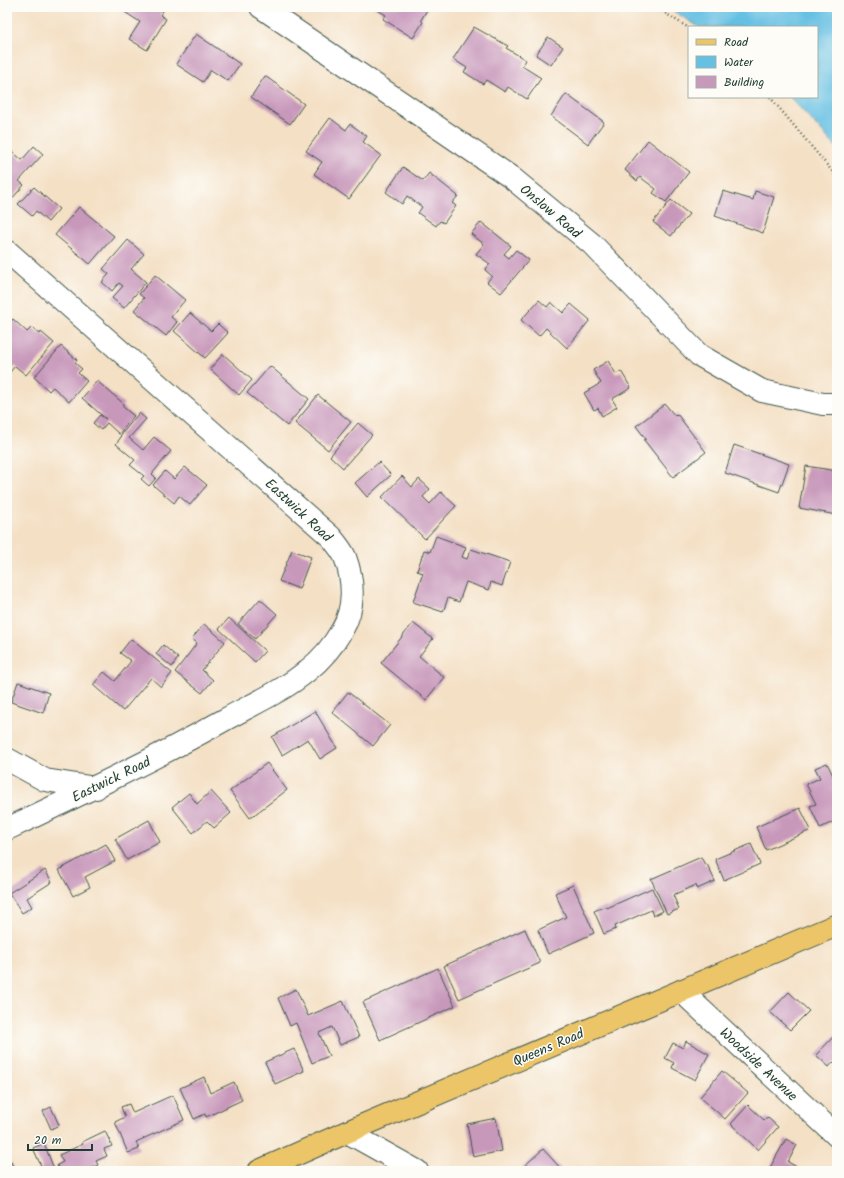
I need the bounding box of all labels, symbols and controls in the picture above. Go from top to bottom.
legend [688,26,818,98]
text: Road [724,33,749,52]
text: Water [724,53,754,72]
text: Building [724,73,764,92]
street label: Onslow Road [515,179,587,245]
street label: Eastwick Road [260,474,338,549]
street label: Eastwick Road [68,751,156,808]
street label: Queens Road [509,1023,588,1073]
street label: Woodside Avenue [714,1023,803,1107]
scale bar [28,1126,92,1152]
text: 20 m [34,1131,62,1150]

